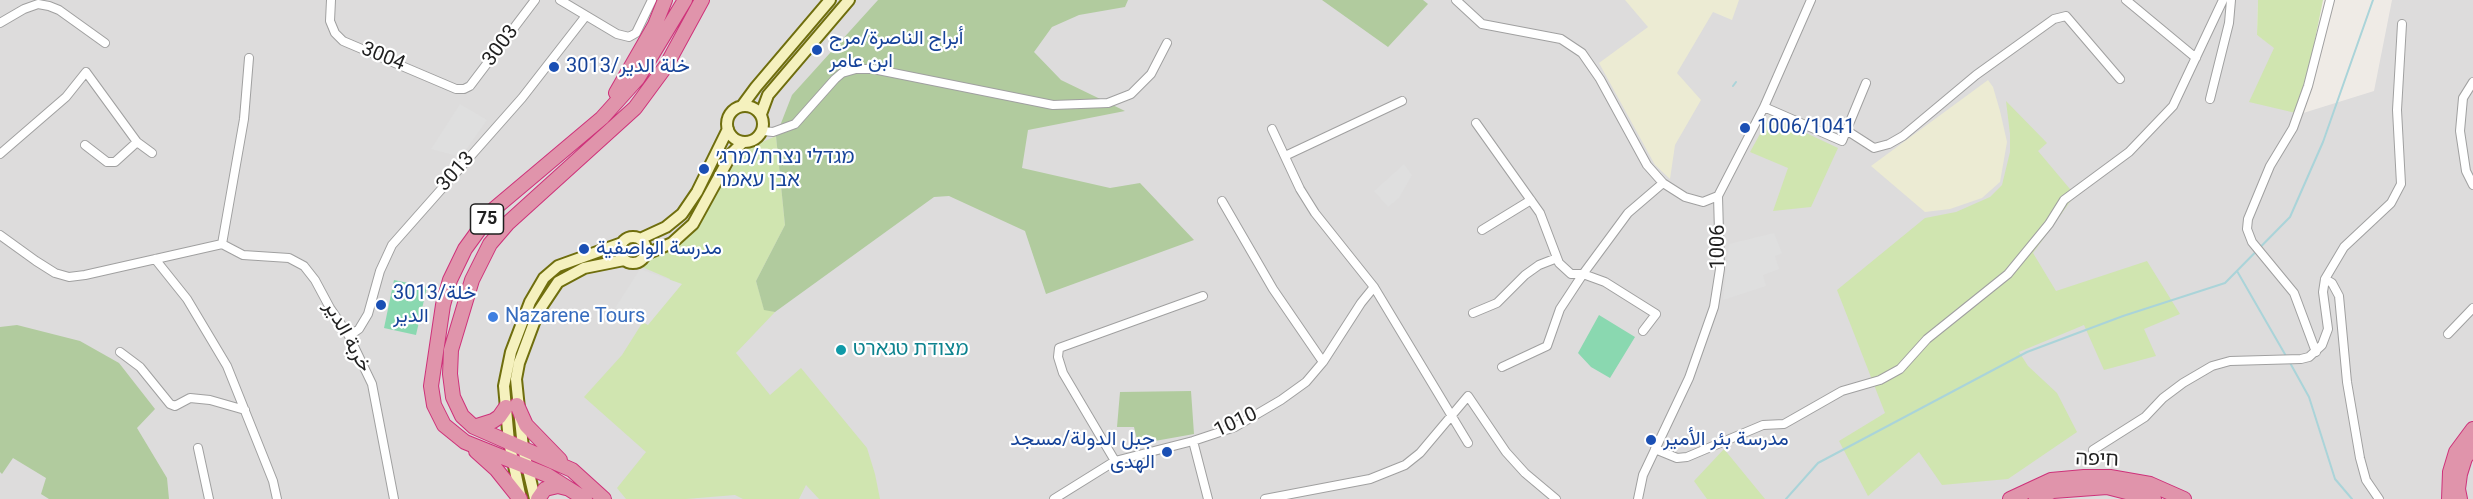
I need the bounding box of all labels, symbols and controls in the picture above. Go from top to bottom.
street label: 3003 [478,21,524,71]
place label: أبراج الناصرة/مرج ابن عامر [829,27,963,74]
street label: 3004 [358,37,408,77]
marker: أبراج الناصرة/مرج ابن عامر [810,43,824,57]
place label: خلة الدير/3013 [566,55,690,79]
marker: خلة الدير/3013 [547,60,561,74]
place label: 1006/1041 [1757,116,1855,140]
marker: 1006/1041 [1738,121,1752,135]
place label: מגדלי נצרת/מרג׳ אבן עאמר [716,146,854,193]
street label: 3013 [432,147,480,197]
marker: מגדלי נצרת/מרג׳ אבן עאמר [697,162,711,176]
road number: 75 [470,204,504,234]
street label: 1006 [1707,225,1731,269]
place label: مدرسة الواصفية [596,237,722,261]
marker: مدرسة الواصفية [577,242,591,256]
place label: 3013/خلة الدير [393,282,476,329]
street label: خربة الدير [318,297,376,377]
marker: 3013/خلة الدير [374,298,388,312]
place label: Nazarene Tours [505,305,645,329]
marker: Nazarene Tours [486,310,500,324]
place label: מצודת טגארט [853,338,968,362]
marker: מצודת טגארט [834,343,848,357]
street label: 1010 [1211,403,1261,443]
place label: جبل الدولة/مسجد الهدى [1010,428,1155,475]
place label: مدرسة بئر الأمير [1663,428,1789,452]
marker: مدرسة بئر الأمير [1644,433,1658,447]
marker: جبل الدولة/مسجد الهدى [1160,445,1174,459]
street label: חיפה [2075,447,2119,473]

